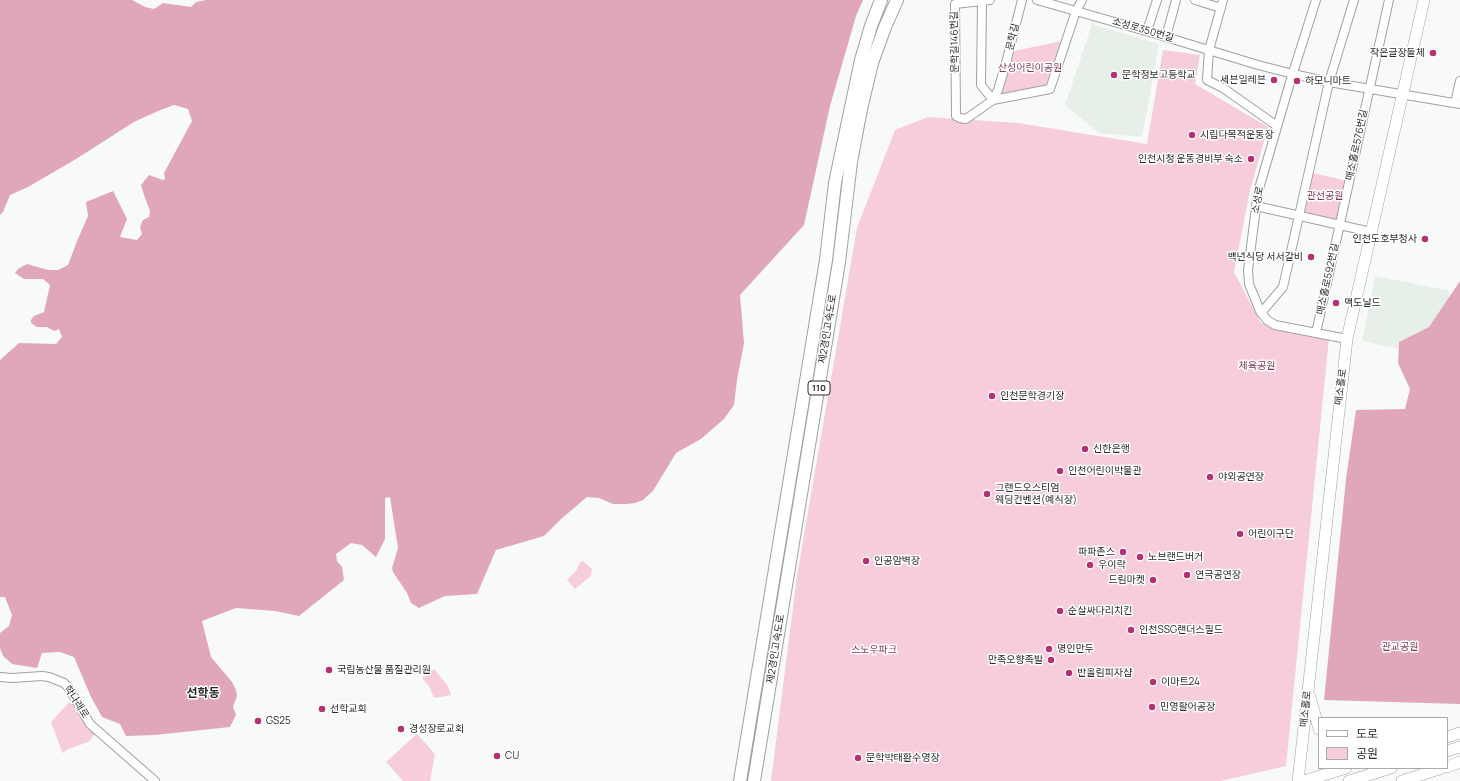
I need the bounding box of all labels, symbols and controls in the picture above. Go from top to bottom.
street label: 문학길146번길 [948,11,962,73]
street label: 소성로350번길 [1111,15,1175,45]
street label: 문학길 [1004,22,1022,52]
place label: 작은글장돌체 [1370,47,1425,59]
marker: 작은글장돌체 [1428,48,1438,58]
park label: 산성어린이공원 [998,62,1062,74]
place label: 문학정보고등학교 [1122,69,1196,81]
marker: 문학정보고등학교 [1109,70,1119,80]
place label: 세븐일레븐 [1220,74,1266,86]
marker: 세븐일레븐 [1269,75,1279,85]
place label: 하모니마트 [1305,75,1351,87]
marker: 하모니마트 [1292,76,1302,86]
street label: 매소홀로576번길 [1344,108,1370,182]
place label: 시립다목적운동장 [1200,129,1274,141]
marker: 시립다목적운동장 [1187,130,1197,140]
place label: 인천시청 운동경비부 숙소 [1138,153,1243,165]
marker: 인천시청 운동경비부 숙소 [1246,154,1256,164]
street label: 소성로 [1250,185,1266,215]
park label: 관선공원 [1307,190,1343,202]
place label: 인천도호부청사 [1353,233,1417,245]
marker: 인천도호부청사 [1420,234,1430,244]
street label: 매소홀로592번길 [1315,242,1341,316]
place label: 백년식당 서서갈비 [1227,251,1303,263]
marker: 백년식당 서서갈비 [1306,252,1316,262]
street label: 제2경인고속도로 [817,293,839,365]
place label: 맥도날드 [1344,297,1381,309]
marker: 맥도날드 [1331,298,1341,308]
park label: 체육공원 [1239,360,1275,372]
street label: 매소홀로 [1333,368,1349,406]
road number: 110 [808,381,830,395]
place label: 인천문학경기장 [1000,390,1064,402]
marker: 인천문학경기장 [987,391,997,401]
place label: 신한은행 [1093,443,1130,455]
marker: 신한은행 [1080,444,1090,454]
place label: 인천어린이박물관 [1068,465,1142,477]
marker: 인천어린이박물관 [1055,466,1065,476]
place label: 야외공연장 [1218,471,1264,483]
marker: 야외공연장 [1205,472,1215,482]
place label: 그랜드오스티엄 웨딩컨벤션(예식장) [995,482,1077,506]
marker: 그랜드오스티엄 웨딩컨벤션(예식장) [982,489,992,499]
place label: 어린이구단 [1248,528,1294,540]
marker: 어린이구단 [1235,529,1245,539]
place label: 파파존스 [1078,546,1115,558]
marker: 파파존스 [1118,547,1128,557]
place label: 노브랜드버거 [1148,551,1203,563]
marker: 노브랜드버거 [1135,552,1145,562]
place label: 인공암벽장 [874,555,920,567]
marker: 인공암벽장 [861,556,871,566]
place label: 우이락 [1098,559,1126,571]
marker: 우이락 [1085,560,1095,570]
place label: 연극공연장 [1195,569,1241,581]
marker: 연극공연장 [1182,570,1192,580]
place label: 드림마켓 [1108,574,1145,586]
marker: 드림마켓 [1148,575,1158,585]
place label: 순살싸다리치킨 [1068,605,1132,617]
marker: 순살싸다리치킨 [1055,606,1065,616]
street label: 제2경인고속도로 [765,613,787,685]
place label: 인천SSG랜더스필드 [1139,624,1223,636]
marker: 인천SSG랜더스필드 [1126,625,1136,635]
park label: 관교공원 [1382,641,1418,653]
place label: 명인만두 [1057,643,1094,655]
park label: 스노우파크 [851,644,897,656]
marker: 명인만두 [1044,644,1054,654]
place label: 만족오향족발 [988,654,1043,666]
marker: 만족오향족발 [1046,655,1056,665]
place label: 국립농산물 품질관리원 [337,664,431,676]
marker: 국립농산물 품질관리원 [324,665,334,675]
place label: 반올림피자샵 [1077,667,1132,679]
marker: 반올림피자샵 [1064,668,1074,678]
place label: 이마트24 [1161,676,1200,688]
marker: 이마트24 [1148,677,1158,687]
street label: 학나래로 [61,683,91,721]
district label: 선학동 [186,687,220,701]
street label: 매소홀로 [1298,690,1314,728]
place label: 민영활어공장 [1160,701,1215,713]
marker: 민영활어공장 [1147,702,1157,712]
place label: 선학교회 [330,703,367,715]
marker: 선학교회 [317,704,327,714]
place label: GS25 [266,715,291,727]
marker: GS25 [253,716,263,726]
legend [1318,717,1448,769]
place label: 경성장로교회 [409,723,464,735]
marker: 경성장로교회 [396,724,406,734]
text: 도로 [1356,725,1378,742]
text: 공원 [1356,745,1378,762]
place label: CU [505,750,519,762]
marker: CU [492,751,502,761]
place label: 문학박태환수영장 [866,752,940,764]
marker: 문학박태환수영장 [853,753,863,763]

